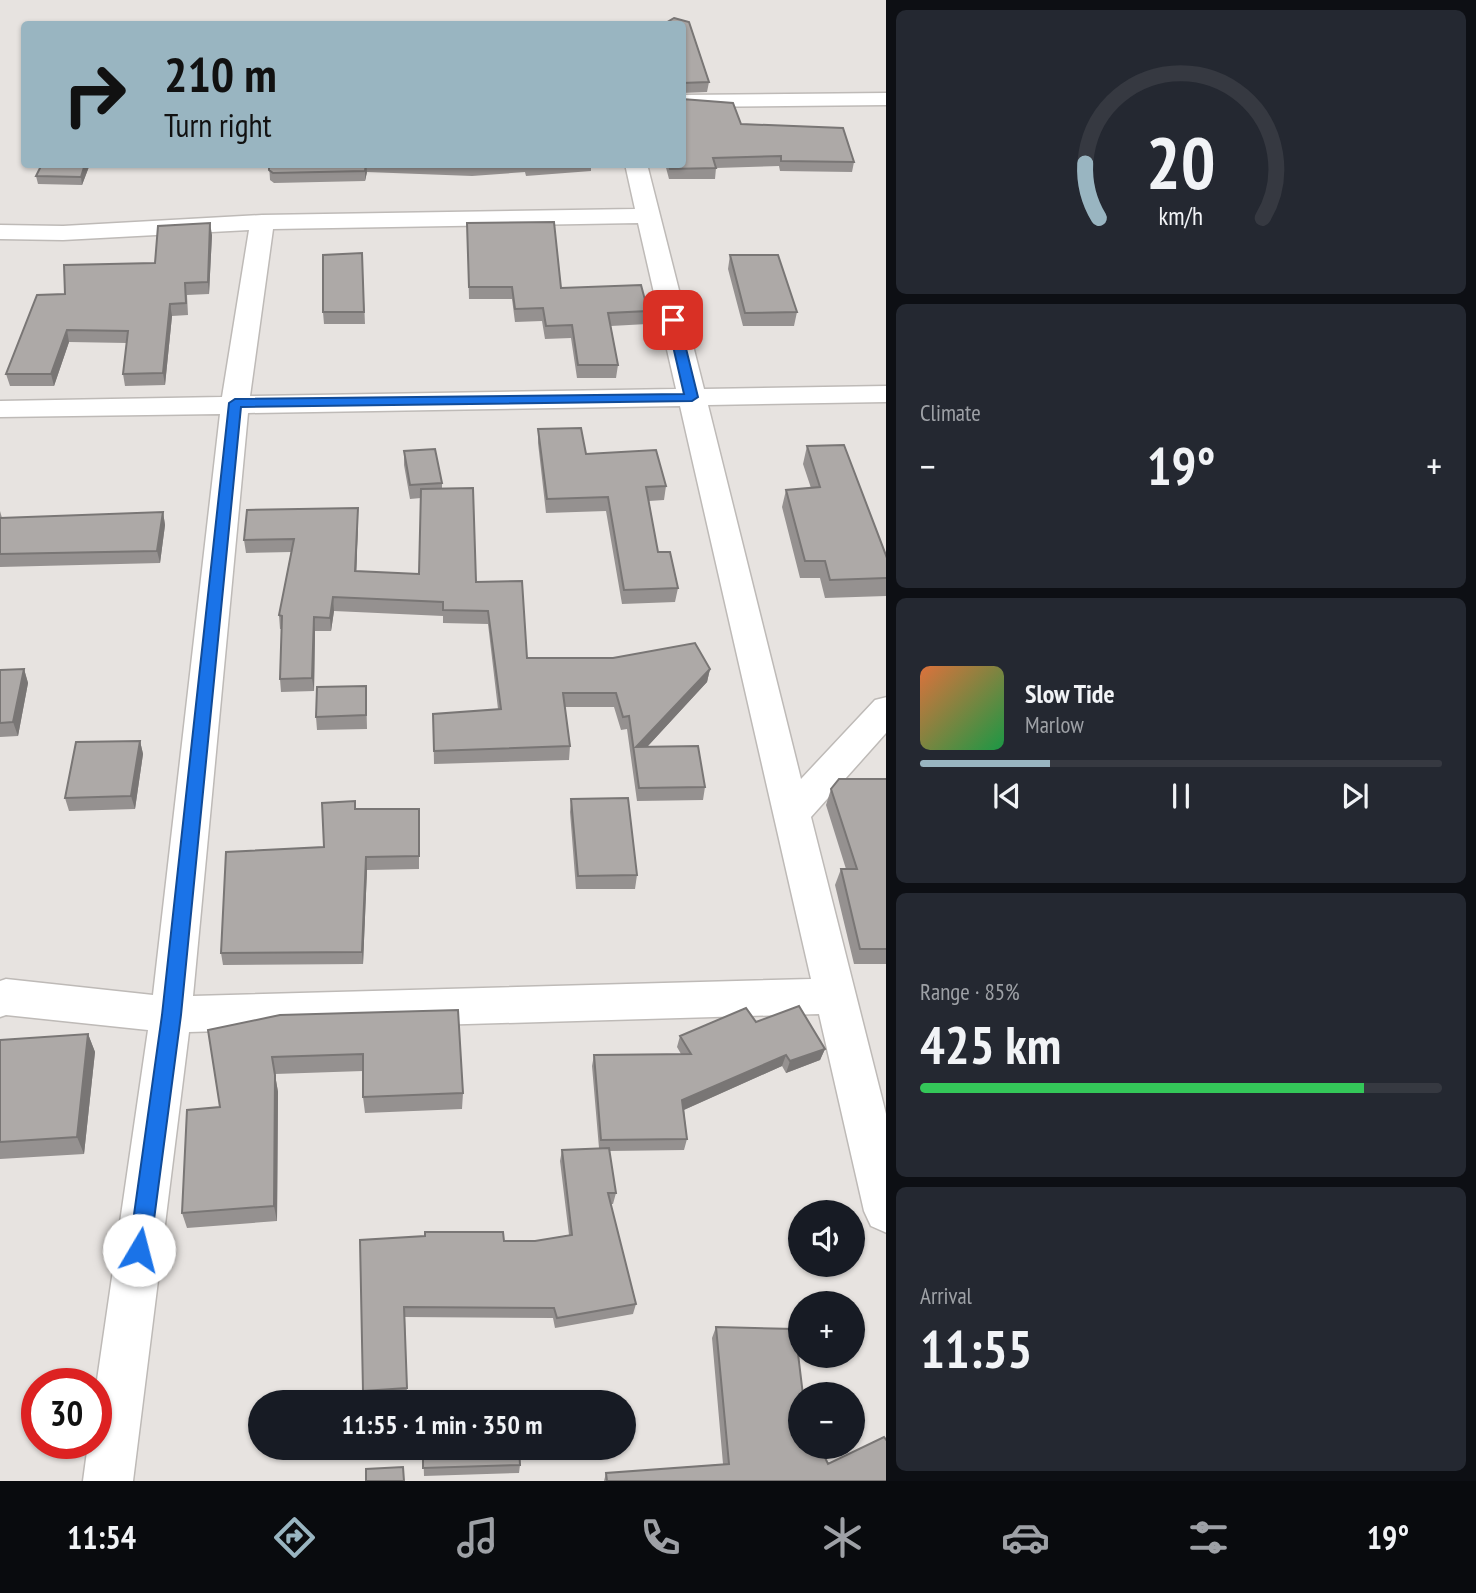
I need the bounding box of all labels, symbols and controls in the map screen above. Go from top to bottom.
text: 210 m [164,42,277,106]
icon: right [49,49,140,140]
text: Turn right [164,104,272,146]
text: 20 [1146,114,1216,208]
text: km/h [1159,200,1203,232]
pin [643,290,703,350]
icon: arrive [654,301,692,339]
text: Climate [920,398,981,427]
text: 19° [1147,432,1215,499]
text: − [920,441,936,490]
text: + [1426,441,1442,490]
text: Slow Tide [1025,677,1115,710]
text: Marlow [1025,710,1084,739]
icon: previous [988,777,1026,815]
icon: pause [1162,777,1200,815]
icon: next [1336,777,1374,815]
text: Range · 85% [920,977,1020,1006]
text: 425 km [920,1011,1061,1078]
map controls [788,1200,865,1459]
button: sound [788,1200,865,1277]
position arrow [102,1213,176,1287]
text: Arrival [920,1281,972,1310]
button: + [788,1291,865,1368]
text: 11:55 [920,1315,1032,1382]
speed limit sign: 30 [21,1368,112,1459]
button: − [788,1382,865,1459]
text: 11:55 · 1 min · 350 m [342,1408,542,1441]
icon: directions [270,1513,319,1562]
icon: music [453,1513,502,1562]
icon: phone [636,1513,685,1562]
icon: climate [818,1513,867,1562]
icon: car [1001,1513,1050,1562]
icon: filters [1184,1513,1233,1562]
text: 11:54 [67,1516,136,1558]
text: 19° [1367,1516,1409,1558]

